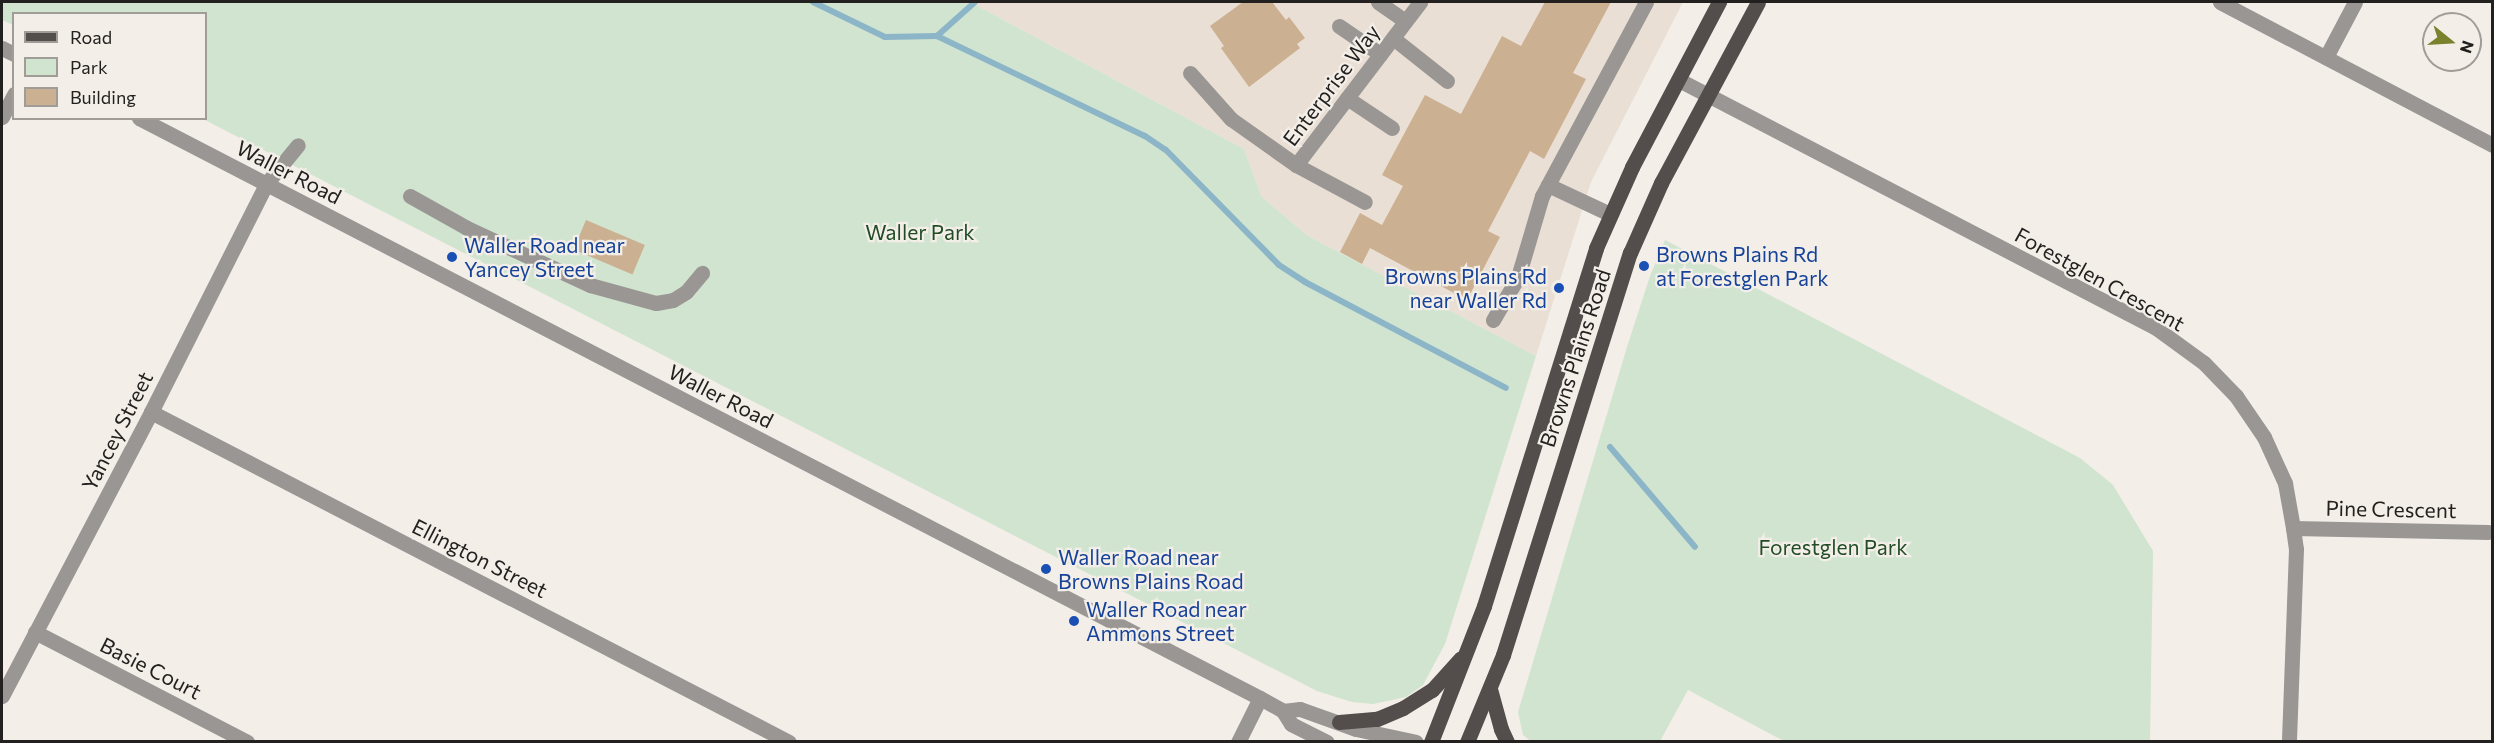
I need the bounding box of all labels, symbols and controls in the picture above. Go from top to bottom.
legend [12,12,207,120]
north arrow [2422,12,2482,72]
street label: Enterprise Way [1277,19,1385,151]
text: Road [70,26,112,48]
text: N [2457,38,2479,56]
text: Park [70,56,108,78]
text: Building [70,86,136,108]
street label: Waller Road [232,135,346,209]
park label: Waller Park [865,219,975,245]
street label: Forestglen Crescent [2011,222,2189,336]
place label: Waller Road near Yancey Street [464,232,625,282]
place label: Browns Plains Rd at Forestglen Park [1656,241,1829,291]
marker: Waller Road near Yancey Street [445,250,459,264]
marker: Browns Plains Rd at Forestglen Park [1637,259,1651,273]
place label: Browns Plains Rd near Waller Rd [1385,263,1547,313]
street label: Browns Plains Road [1534,266,1616,450]
marker: Browns Plains Rd near Waller Rd [1552,281,1566,295]
street label: Waller Road [664,359,778,433]
street label: Yancey Street [76,367,158,495]
street label: Pine Crescent [2325,495,2457,523]
street label: Ellington Street [408,513,552,603]
park label: Forestglen Park [1758,534,1908,560]
place label: Waller Road near Browns Plains Road [1058,544,1244,594]
marker: Waller Road near Browns Plains Road [1039,562,1053,576]
place label: Waller Road near Ammons Street [1086,596,1247,646]
marker: Waller Road near Ammons Street [1067,614,1081,628]
street label: Basie Court [96,632,206,704]

